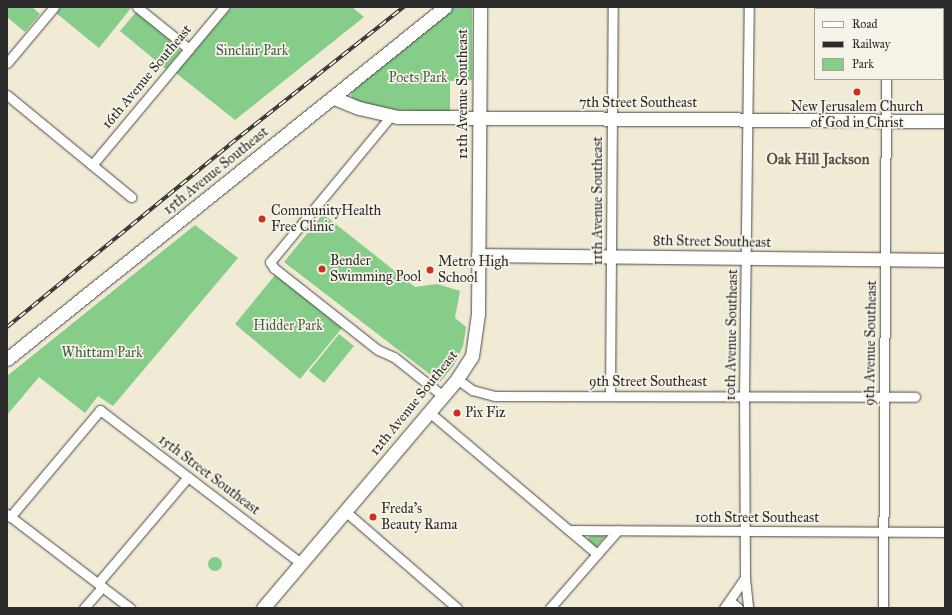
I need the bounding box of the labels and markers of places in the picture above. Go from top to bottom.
marker: New Jerusalem Church of God in Christ [852,87,862,97]
place label: New Jerusalem Church of God in Christ [791,99,923,132]
place label: CommunityHealth Free Clinic [271,203,381,236]
marker: CommunityHealth Free Clinic [256,213,268,225]
place label: Bender Swimming Pool [330,253,421,286]
place label: Metro High School [438,254,509,286]
marker: Bender Swimming Pool [317,264,327,274]
marker: Metro High School [425,265,435,275]
place label: Pix Fiz [465,405,506,421]
marker: Pix Fiz [452,408,462,418]
place label: Freda's Beauty Rama [381,501,457,534]
marker: Freda's Beauty Rama [368,512,378,522]

